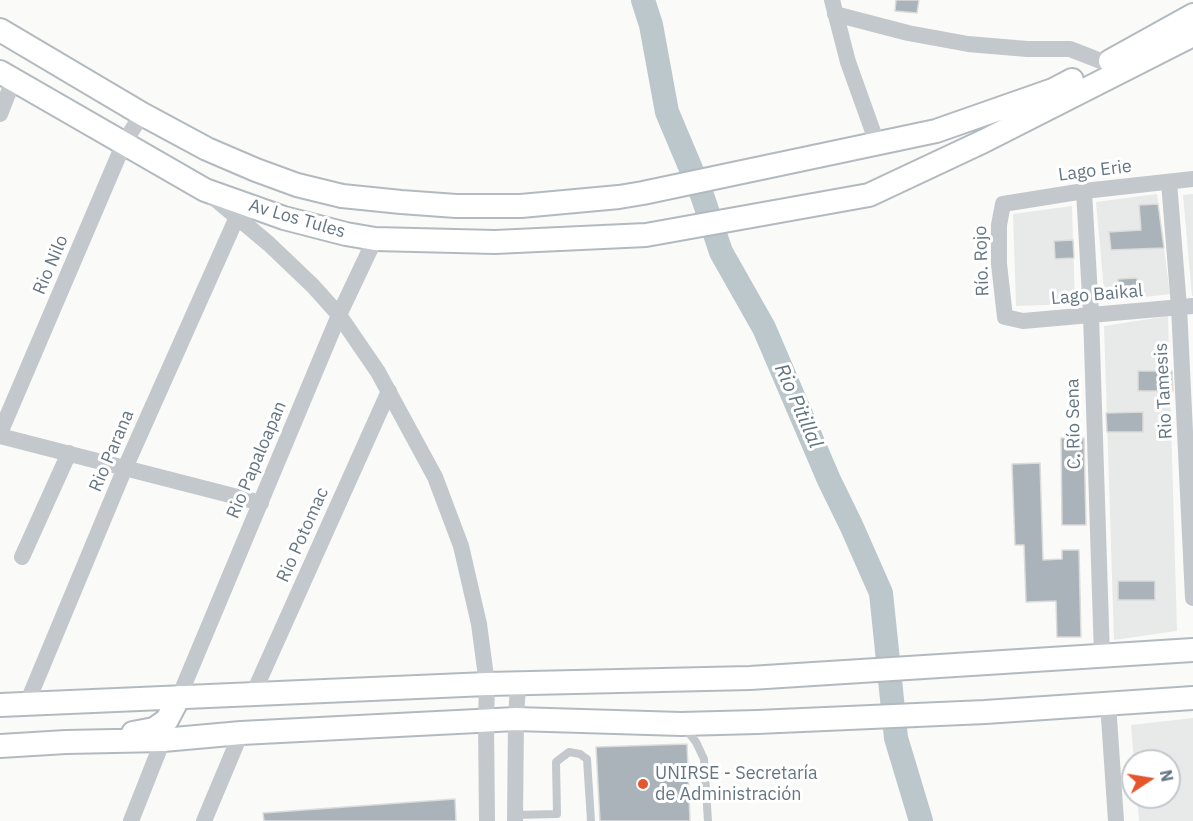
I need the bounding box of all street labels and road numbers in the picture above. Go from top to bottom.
street label: Lago Erie [1057,156,1133,186]
street label: Av Los Tules [246,195,348,243]
street label: Río. Rojo [970,225,994,297]
street label: Rio Nilo [29,232,73,298]
street label: Lago Baikal [1050,280,1144,310]
street label: Rio Tamesis [1151,342,1177,440]
street label: C. Río Sena [1062,378,1086,470]
street label: Rio Papaloapan [223,398,291,522]
street label: Rio Parana [85,407,139,495]
street label: Rio Potomac [272,484,334,586]

